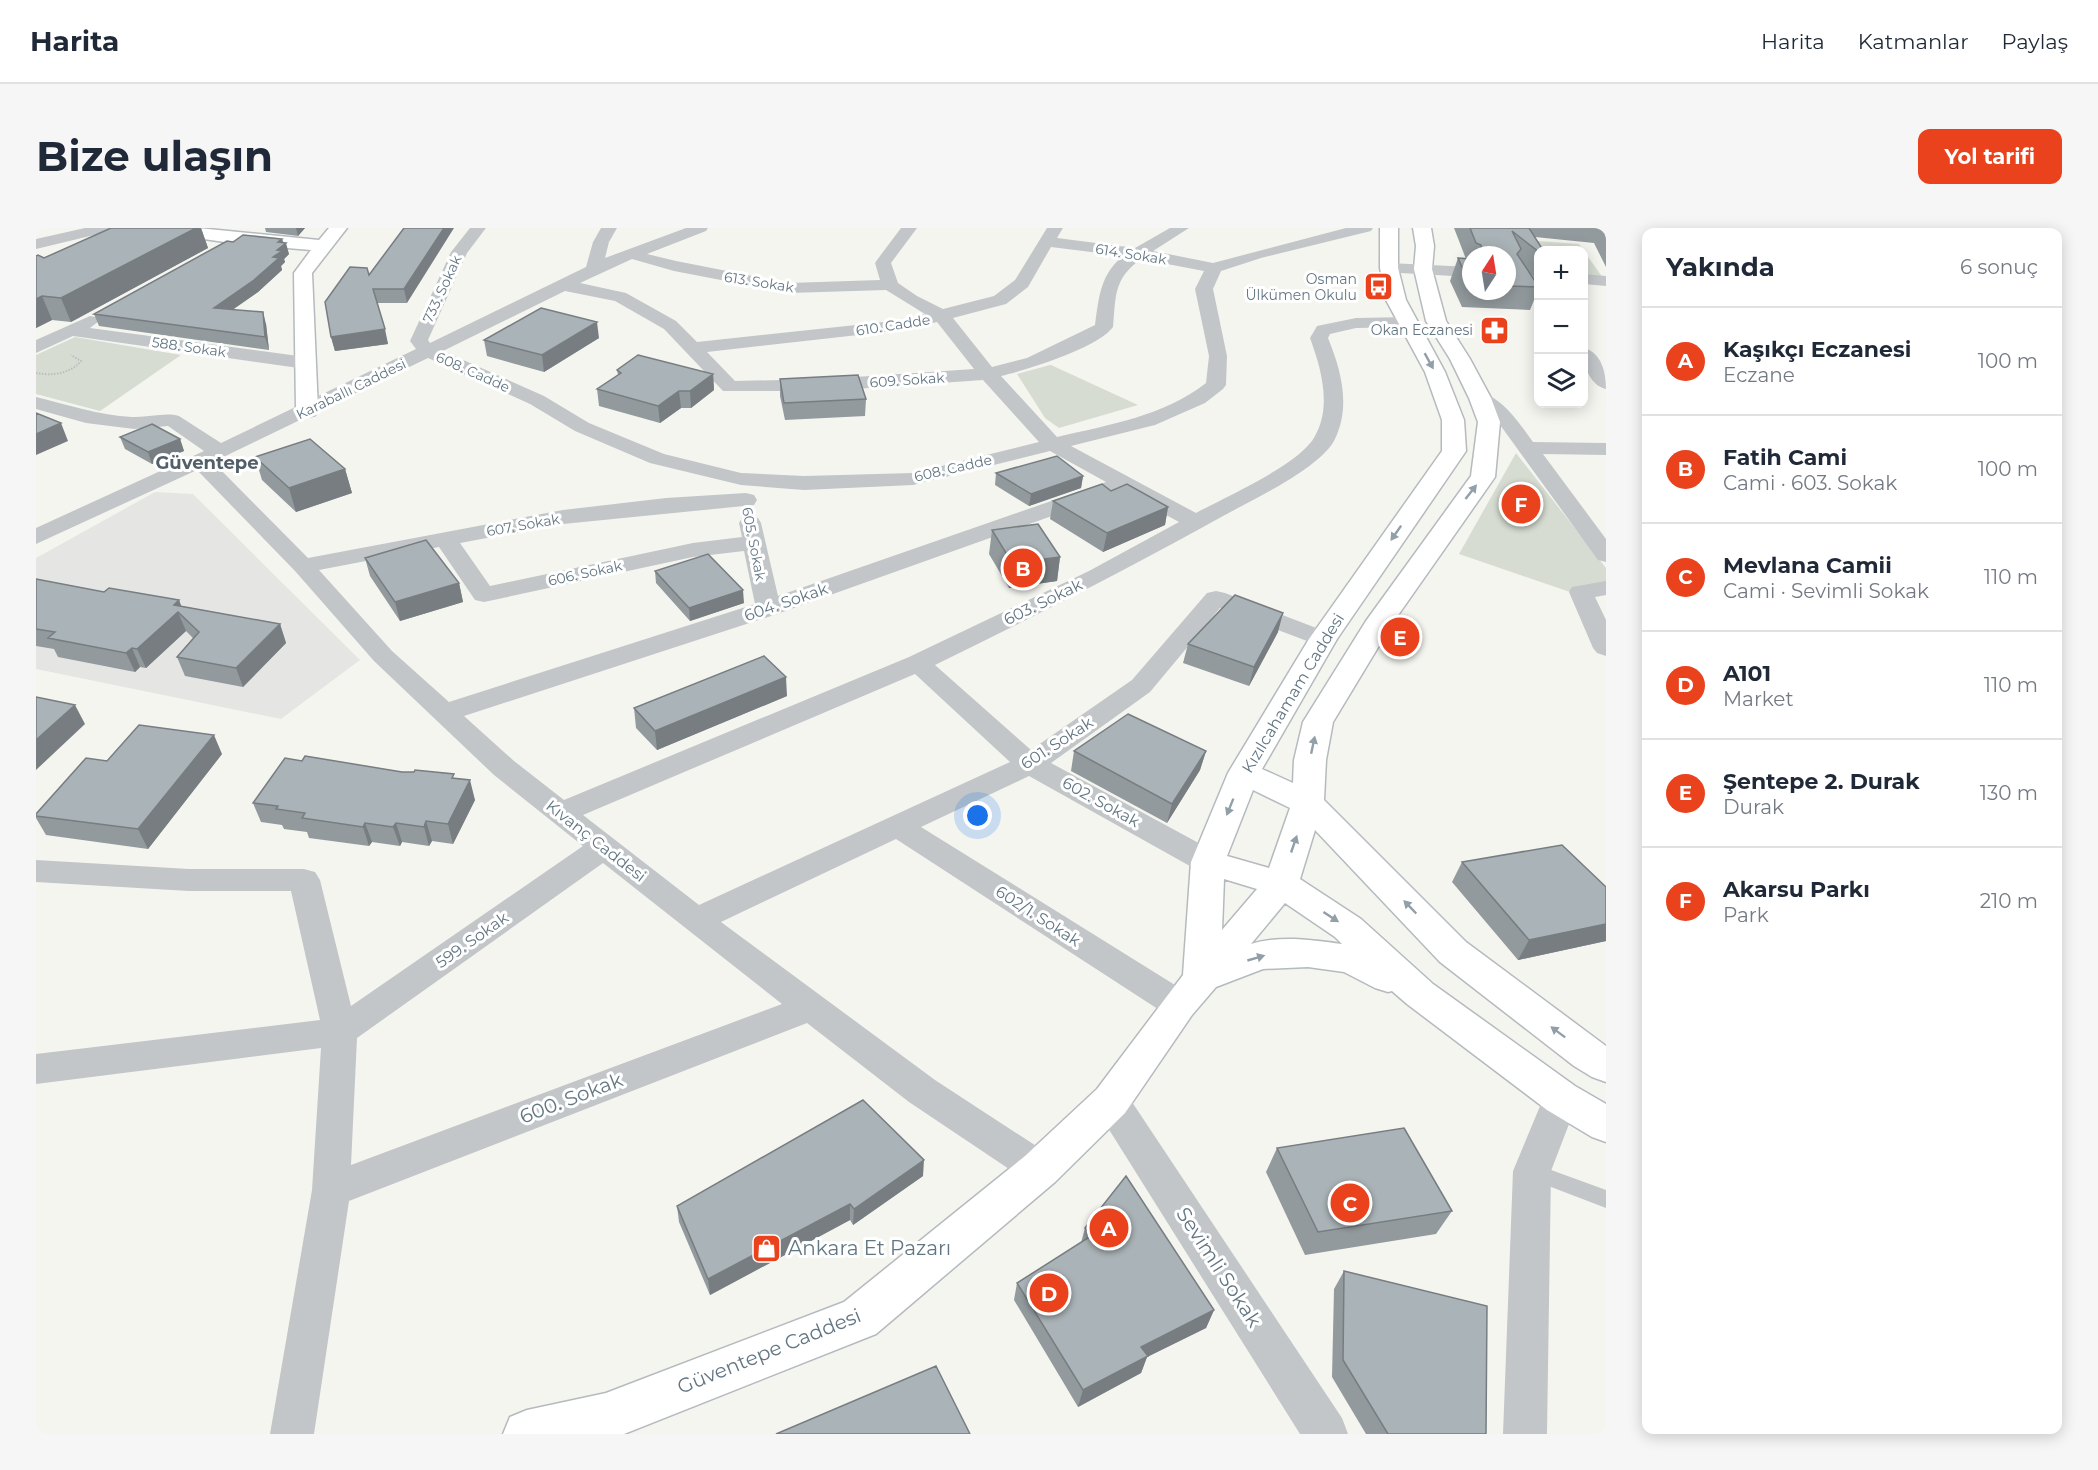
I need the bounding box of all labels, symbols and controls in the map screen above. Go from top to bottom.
text: Harita [30,24,119,58]
text: Harita [1761,29,1825,54]
text: Katmanlar [1858,29,1969,54]
text: Paylaş [2002,29,2068,54]
button: Yol tarifi [1918,129,2062,184]
text: Bize ulaşın [36,130,273,182]
street label: 614. Sokak [1094,239,1169,269]
north arrow [1462,246,1516,300]
map controls [1534,246,1588,408]
button: + [1534,246,1588,300]
text: Yakında [1666,251,1775,283]
street label: 733. Sokak [418,252,466,326]
text: 6 sonuç [1960,255,2038,279]
street label: 613. Sokak [723,268,796,296]
place label: Osman Ülkümen Okulu [1246,270,1357,304]
bus stop icon: Osman Ülkümen Okulu [1362,271,1394,303]
button: − [1534,300,1588,354]
street label: 610. Cadde [855,310,931,340]
pharmacy icon: Okan Eczanesi [1478,314,1510,346]
place label: Okan Eczanesi [1371,321,1473,339]
street label: 588. Sokak [151,333,228,361]
text: Kaşıkçı Eczanesi [1723,336,1911,363]
street label: 608. Cadde [433,348,513,396]
text: A [1678,349,1693,373]
text: 100 m [1978,349,2038,373]
one-way arrow [1424,353,1434,370]
button: layers [1534,354,1588,408]
street label: Karaballı Caddesi [293,355,409,423]
text: Eczane [1723,363,1795,387]
street label: 609. Sokak [869,368,946,392]
text: Fatih Cami [1723,444,1847,471]
street label: 608. Cadde [912,450,994,486]
district label: Güventepe [155,452,259,474]
text: B [1678,457,1693,481]
text: 100 m [1978,457,2038,481]
text: Cami · 603. Sokak [1723,471,1897,495]
pin: F [1502,482,1540,526]
one-way arrow [1465,484,1478,500]
street label: 605. Sokak [738,506,770,583]
street label: 607. Sokak [485,510,562,540]
one-way arrow [1391,525,1402,541]
pin: B [1004,546,1042,590]
text: Mevlana Camii [1723,552,1892,579]
street label: 606. Sokak [546,556,624,590]
text: C [1678,565,1693,589]
text: 110 m [1984,565,2038,589]
street label: 603. Sokak [1001,575,1086,629]
street label: 604. Sokak [742,579,831,625]
text: Cami · Sevimli Sokak [1723,579,1929,603]
street label: Kızılcahamam Caddesi [1238,610,1348,776]
pin: E [1380,614,1420,660]
text: A101 [1723,660,1771,687]
text: D [1677,673,1694,697]
text: 110 m [1984,673,2038,697]
text: Market [1723,687,1794,711]
street label: 601. Sokak [1017,712,1097,773]
one-way arrow [1309,736,1319,754]
text: Şentepe 2. Durak [1723,768,1920,795]
street label: 602. Sokak [1059,773,1143,831]
text: E [1679,781,1692,805]
text: 130 m [1980,781,2038,805]
text: Durak [1723,795,1784,819]
street label: Kıvanç Caddesi [542,796,650,886]
one-way arrow [1225,798,1234,816]
your location [963,801,992,830]
one-way arrow [1290,835,1300,853]
text: Akarsu Parkı [1723,876,1870,903]
street label: 602/1. Sokak [992,882,1084,951]
text: F [1679,889,1692,913]
text: 210 m [1980,889,2038,913]
one-way arrow [1403,900,1417,914]
text: Park [1723,903,1769,927]
street label: 599. Sokak [432,908,512,972]
one-way arrow [1323,911,1339,922]
one-way arrow [1247,953,1265,962]
one-way arrow [1551,1027,1566,1039]
street label: 600. Sokak [516,1067,626,1129]
pin: C [1330,1180,1370,1226]
street label: Sevimli Sokak [1171,1203,1267,1331]
pin: A [1090,1206,1128,1250]
shop icon: Ankara Et Pazarı [751,1232,783,1264]
place label: Ankara Et Pazarı [788,1236,951,1260]
pin: D [1030,1270,1068,1316]
street label: Güventepe Caddesi [674,1303,864,1399]

